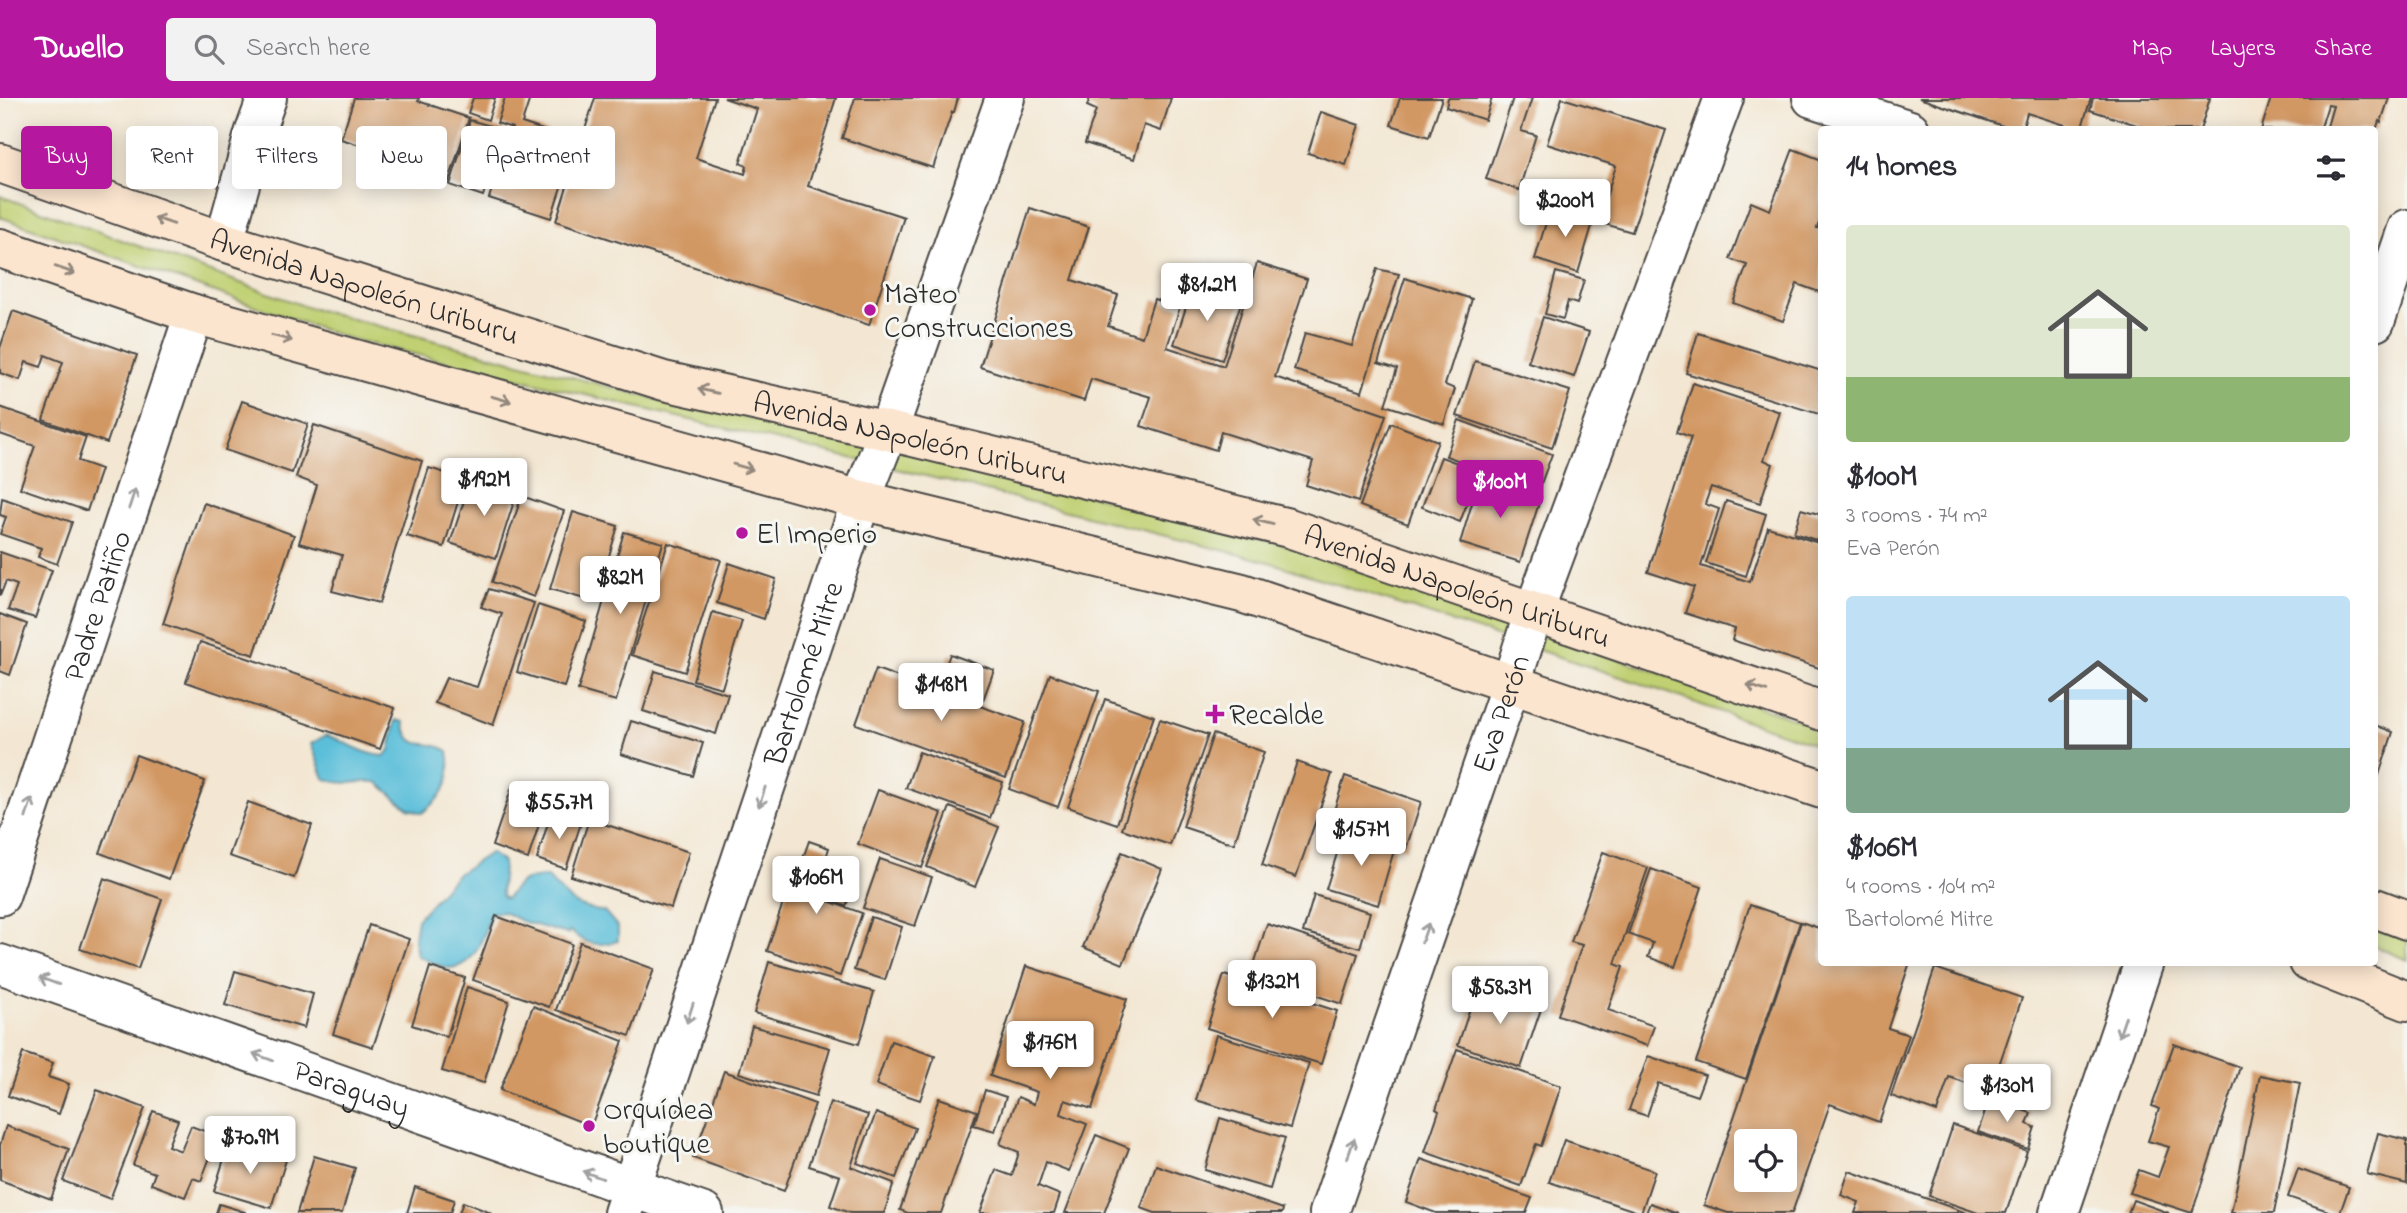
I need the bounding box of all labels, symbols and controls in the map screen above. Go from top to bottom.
search box [166,18,656,81]
text: Dwello [35,25,124,73]
icon: search [190,30,228,68]
text: Search here [246,30,370,68]
text: Map [2132,32,2172,67]
text: Layers [2210,32,2276,67]
text: Share [2314,32,2372,67]
chip: Buy [21,126,112,189]
chip: Rent [126,126,218,189]
chip: Filters [232,126,342,189]
chip: New [356,126,447,189]
chip: Apartment [461,126,615,189]
text: 14 homes [1846,146,1957,190]
icon: filters [2312,149,2350,187]
pin: $200M [1516,180,1614,239]
text: $200M [1535,185,1595,218]
one-way arrow [153,214,175,226]
street label: Avenida Napoleón Uriburu [203,220,524,359]
pin: $81.2M [1150,264,1264,323]
one-way arrow [53,265,75,277]
text: $81.2M [1177,269,1237,302]
icon: home [2035,271,2161,397]
place label: Mateo Construcciones [884,274,1074,352]
marker: Mateo Construcciones [862,302,878,318]
one-way arrow [270,332,293,345]
street label: Avenida Napoleón Uriburu [748,382,1072,499]
one-way arrow [697,383,720,397]
one-way arrow [490,393,512,406]
text: $100M [1846,456,1918,500]
pin: $192M [435,458,533,518]
pin: $100M [1451,460,1549,520]
one-way arrow [732,461,754,474]
text: $192M [457,464,511,497]
text: $100M [1472,466,1528,499]
one-way arrow [127,488,140,510]
text: 3 rooms · 74 m² [1846,500,1988,533]
place label: El Imperio [756,514,877,558]
one-way arrow [1252,515,1275,528]
street label: Avenida Napoleón Uriburu [1297,516,1616,662]
street label: Padre Patiño [54,525,145,688]
marker: El Imperio [734,525,750,541]
text: Eva Perón [1846,533,1940,566]
pin: $82M [579,556,661,616]
text: $82M [596,562,644,595]
street label: Bartolomé Mitre [754,576,857,773]
icon: home [2035,642,2161,768]
street label: Eva Perón [1463,650,1544,780]
pin: $148M [892,664,990,723]
text: $148M [914,669,968,702]
one-way arrow [1747,681,1769,693]
place label: Recalde [1229,695,1324,739]
marker: Recalde [1207,706,1223,722]
pin: $55.7M [502,782,616,841]
one-way arrow [755,786,767,808]
text: $55.7M [525,787,593,820]
one-way arrow [24,797,36,819]
pin: $157M [1312,808,1410,868]
text: $157M [1332,814,1390,847]
text: $106M [1846,827,1918,871]
pin: $106M [767,856,865,916]
text: $106M [788,862,844,895]
text: 4 rooms · 104 m² [1846,871,1995,904]
text: Bartolomé Mitre [1846,904,1993,937]
one-way arrow [1420,923,1432,945]
pin: $132M [1223,960,1321,1020]
text: $132M [1244,966,1300,999]
pin: $58.3M [1443,967,1557,1026]
text: $58.3M [1468,972,1532,1005]
one-way arrow [38,974,60,986]
one-way arrow [683,1002,696,1024]
one-way arrow [2115,1016,2127,1038]
pin: $176M [1001,1021,1099,1081]
text: $176M [1023,1027,1077,1060]
one-way arrow [253,1050,275,1063]
street label: Paraguay [286,1050,415,1132]
pin: $130M [1958,1065,2056,1124]
text: $130M [1980,1070,2034,1103]
place label: Orquídea boutique [603,1090,713,1168]
pin: $70.9M [193,1116,307,1176]
marker: Orquídea boutique [581,1118,597,1134]
text: $70.9M [221,1122,279,1155]
map controls [1734,1129,1797,1192]
button: locate [1734,1129,1797,1192]
one-way arrow [1346,1138,1358,1160]
one-way arrow [582,1168,604,1180]

